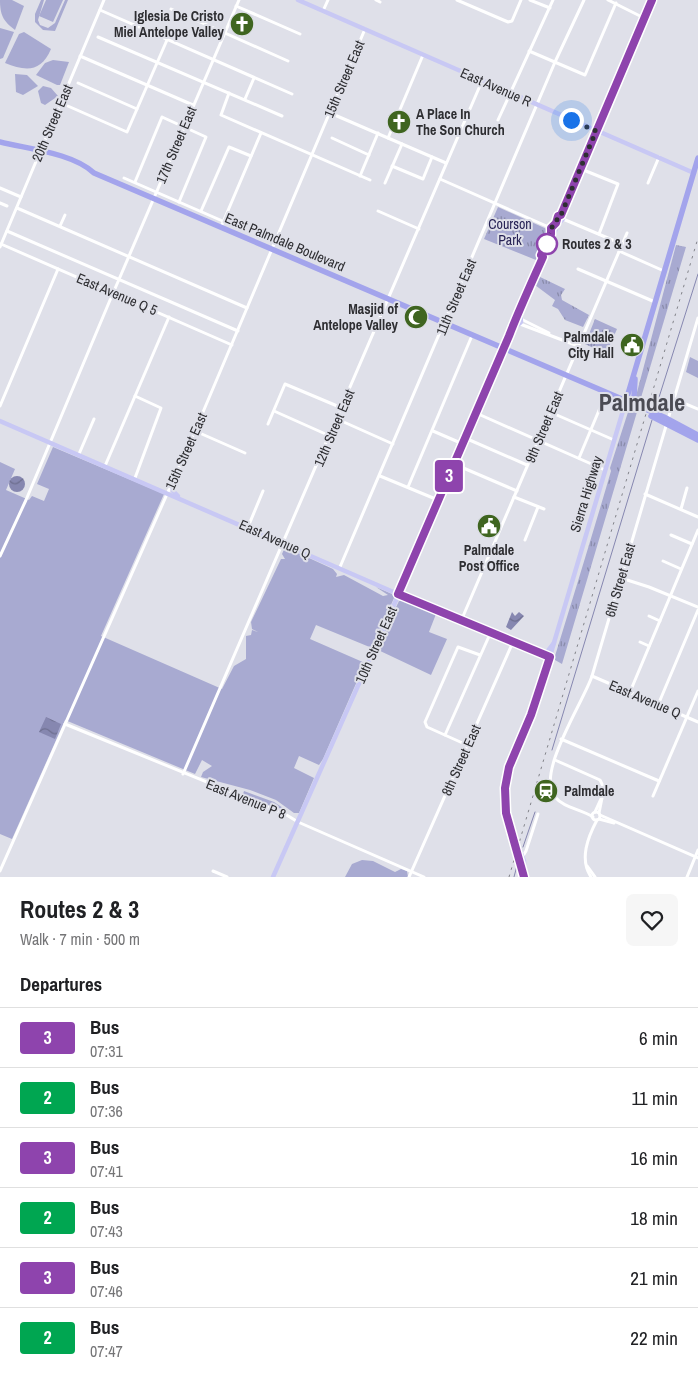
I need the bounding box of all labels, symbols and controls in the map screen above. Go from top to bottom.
place label: Iglesia De Cristo Miel Antelope Valley [114,7,225,41]
church icon: Iglesia De Cristo Miel Antelope Valley [229,11,255,37]
street label: 15th Street East [320,38,368,120]
street label: East Avenue R [458,63,534,111]
street label: 20th Street East [28,82,76,164]
street label: 17th Street East [152,104,200,186]
place label: A Place In The Son Church [416,105,505,139]
your location [559,108,584,133]
church icon: A Place In The Son Church [386,109,412,135]
street label: East Palmdale Boulevard [222,209,348,275]
park label: Courson Park [488,215,532,249]
marker: Routes 2 & 3 [536,233,558,255]
place label: Routes 2 & 3 [562,235,632,253]
street label: 11th Street East [432,256,480,338]
street label: East Avenue Q 5 [74,269,160,319]
place label: Masjid of Antelope Valley [313,300,399,334]
mosque icon: Masjid of Antelope Valley [403,304,429,330]
place label: Palmdale City Hall [564,328,614,362]
public building icon: Palmdale City Hall [619,332,645,358]
district label: Palmdale [599,386,685,418]
street label: 12th Street East [310,387,358,469]
street label: 9th Street East [521,389,567,465]
street label: 15th Street East [161,410,211,492]
street label: Sierra Highway [566,453,606,534]
line badge: 3 [433,460,465,492]
text: 3 [445,463,453,488]
public building icon: Palmdale Post Office [476,513,502,539]
street label: East Avenue Q [236,515,314,563]
place label: Palmdale Post Office [459,541,519,575]
street label: 6th Street East [601,541,639,619]
street label: 10th Street East [351,604,401,686]
street label: East Avenue Q [606,676,684,722]
street label: 8th Street East [437,722,485,798]
street label: East Avenue P 8 [203,775,289,823]
station icon: Palmdale [533,778,559,804]
place label: Palmdale [564,782,614,800]
text: Routes 2 & 3 [20,893,139,925]
button: heart [626,894,678,946]
text: Walk · 7 min · 500 m [20,928,140,950]
text: Departures [20,971,102,997]
text: Bus [90,1014,119,1040]
text: 3 [43,1025,52,1050]
text: 6 min [639,1025,678,1051]
text: 07:31 [90,1040,123,1062]
text: Bus [90,1074,119,1100]
text: 2 [43,1085,52,1110]
text: 11 min [632,1085,678,1111]
text: 07:36 [90,1100,123,1122]
text: Bus [90,1134,119,1160]
text: 3 [43,1145,52,1170]
text: 16 min [630,1145,678,1171]
text: 07:41 [90,1160,123,1182]
text: Bus [90,1194,119,1220]
text: 2 [43,1205,52,1230]
text: 18 min [630,1205,678,1231]
text: 07:43 [90,1220,123,1242]
text: Bus [90,1254,119,1280]
text: 3 [43,1265,52,1290]
text: 21 min [630,1265,678,1291]
text: 07:46 [90,1280,123,1302]
text: Bus [90,1314,119,1340]
text: 2 [43,1325,52,1350]
text: 22 min [630,1325,678,1351]
text: 07:47 [90,1340,123,1362]

